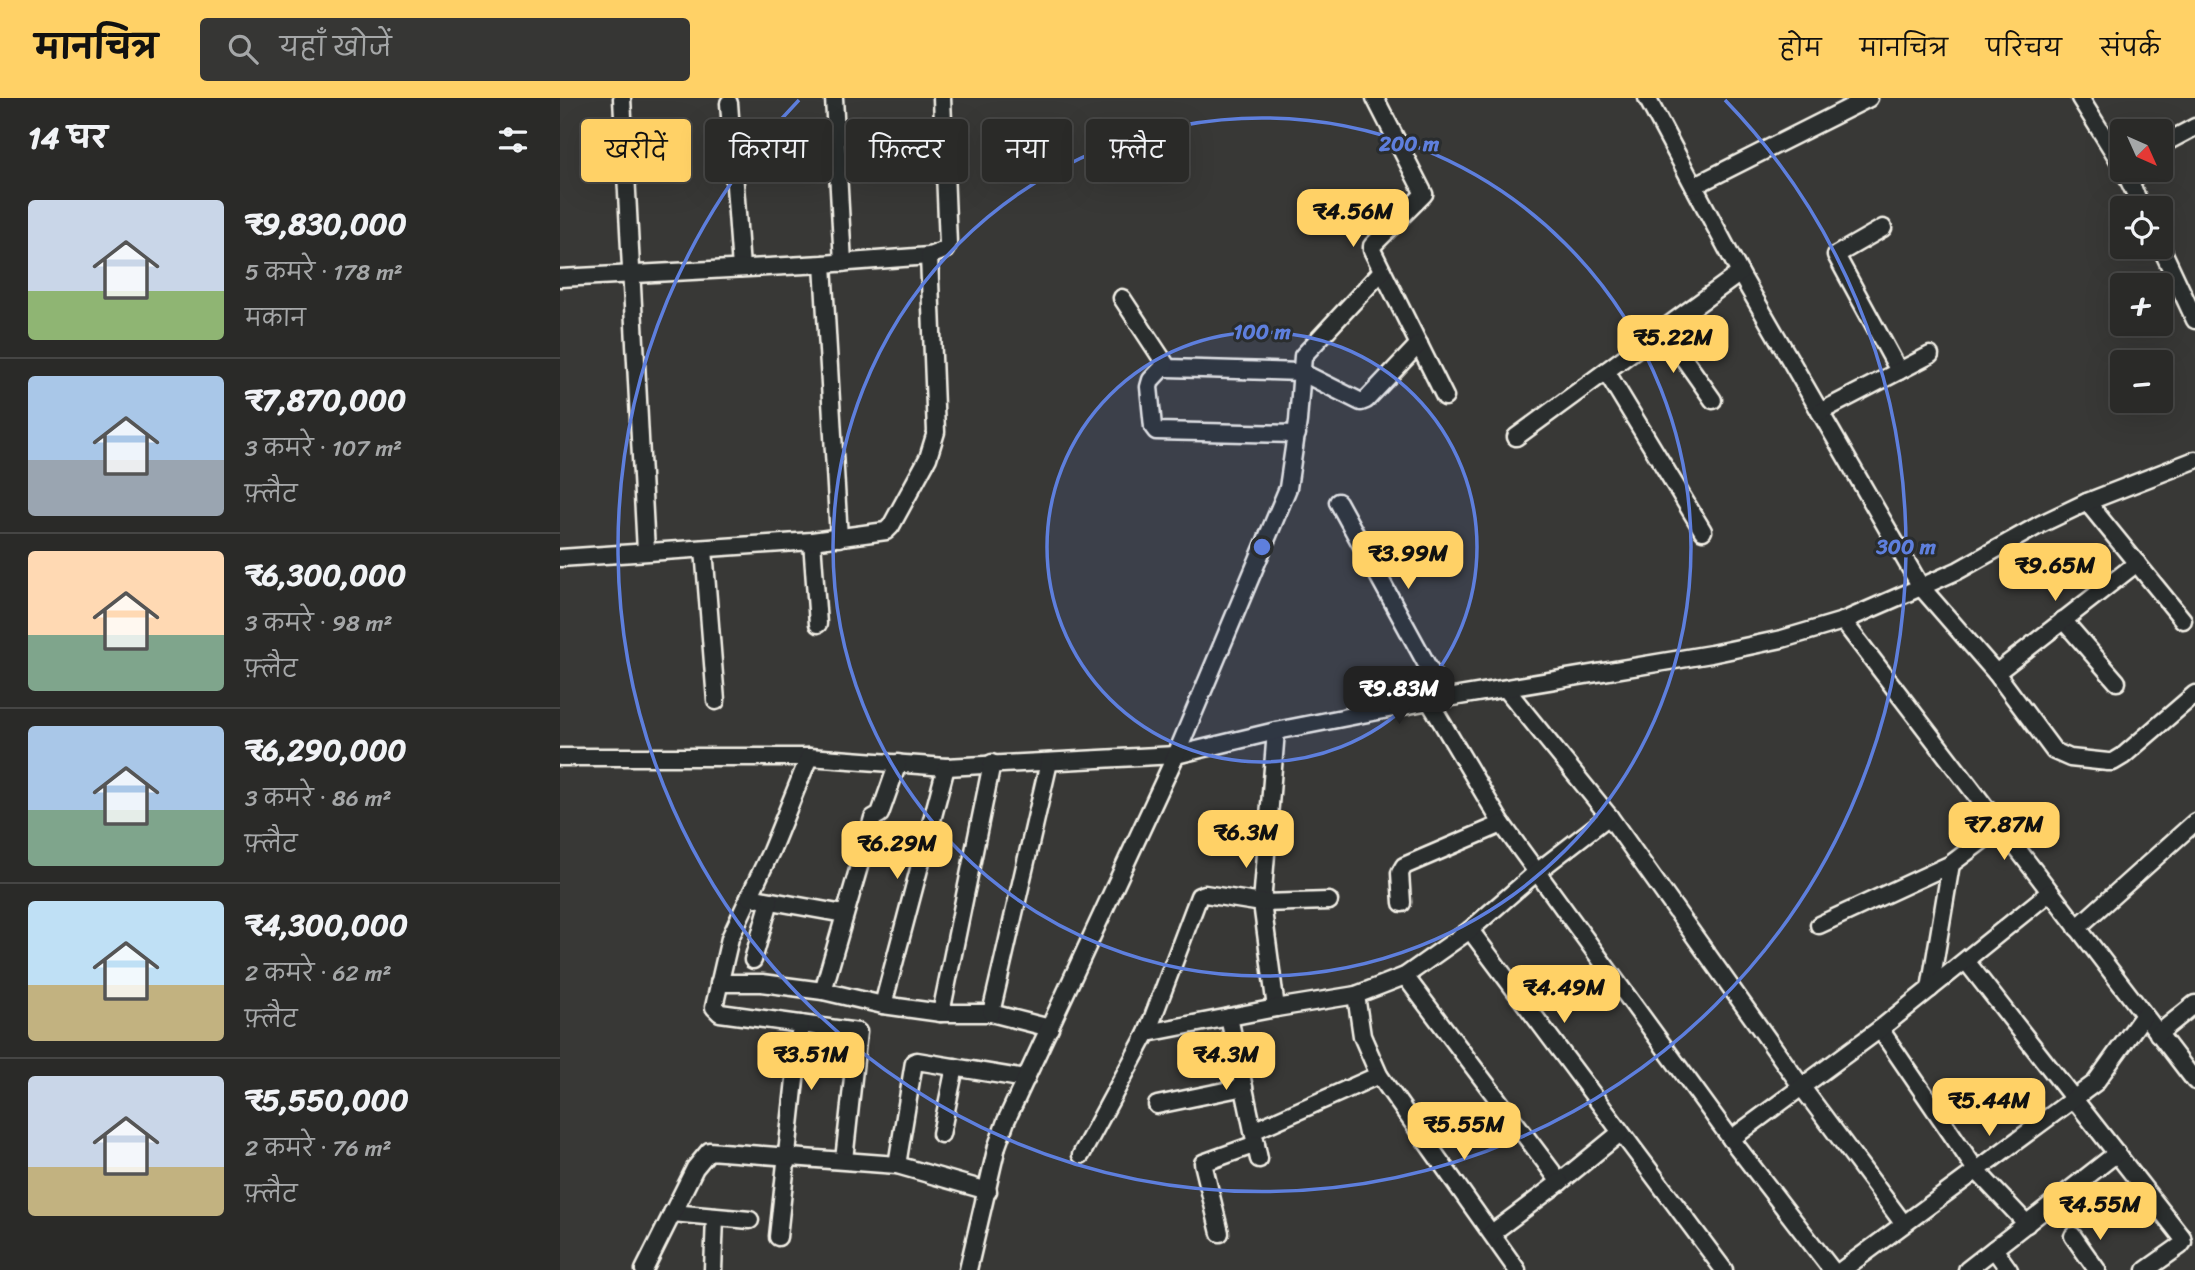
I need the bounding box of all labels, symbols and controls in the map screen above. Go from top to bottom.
text: मानचित्र [35,18,158,76]
search box [200,18,690,81]
text: यहाँ खोजें [280,24,392,70]
text: होम [1779,27,1822,69]
text: मानचित्र [1860,27,1948,69]
text: परिचय [1986,27,2062,69]
text: संपर्क [2100,27,2160,69]
icon: search [224,30,262,68]
text: 14 घर [28,111,107,165]
chip: खरीदें [581,119,691,182]
chip: किराया [705,119,832,182]
chip: फ़िल्टर [846,119,968,182]
chip: नया [982,119,1072,182]
chip: फ़्लैट [1086,119,1189,182]
north arrow [2110,119,2174,182]
map controls [2110,119,2173,413]
icon: filters [494,121,532,159]
text: 200 m [1378,125,1440,163]
pin: ₹4.56M [1296,190,1410,249]
text: ₹4.56M [1313,191,1393,232]
button: locate [2110,196,2173,259]
text: ₹9,830,000 [245,197,407,251]
icon: home [84,228,168,312]
text: 5 कमरे · 178 m² [245,252,403,293]
button: + [2110,273,2173,336]
text: मकान [245,298,306,339]
text: 100 m [1233,313,1291,351]
pin: ₹5.22M [1616,316,1730,375]
text: ₹5.22M [1633,317,1713,358]
button: − [2110,350,2173,413]
text: ₹7,870,000 [245,373,406,427]
icon: home [84,404,168,488]
text: 3 कमरे · 107 m² [245,428,402,469]
text: फ़्लैट [245,474,297,515]
text: 300 m [1875,528,1937,566]
pin: ₹3.99M [1351,532,1465,591]
text: ₹3.99M [1368,533,1448,574]
centre of rings [1250,535,1274,559]
pin: ₹9.65M [1998,544,2112,603]
text: ₹9.65M [2015,545,2095,586]
text: ₹6,300,000 [245,548,406,602]
icon: home [84,579,168,663]
text: 3 कमरे · 98 m² [245,603,393,644]
text: फ़्लैट [245,649,297,690]
pin: ₹9.83M [1342,666,1456,726]
text: ₹9.83M [1359,668,1439,709]
text: ₹6,290,000 [245,723,407,777]
icon: home [84,754,168,838]
text: 3 कमरे · 86 m² [245,778,392,819]
pin: ₹7.87M [1947,802,2061,862]
text: ₹7.87M [1965,804,2043,845]
pin: ₹6.3M [1197,810,1295,870]
text: ₹6.3M [1214,812,1278,853]
pin: ₹6.29M [840,822,954,881]
text: ₹6.29M [857,823,937,864]
text: फ़्लैट [245,824,297,865]
text: ₹4,300,000 [245,898,408,952]
icon: home [84,929,168,1013]
text: 2 कमरे · 62 m² [245,953,392,994]
pin: ₹4.49M [1507,965,1621,1025]
text: ₹4.49M [1523,967,1605,1008]
text: फ़्लैट [245,999,297,1040]
pin: ₹3.51M [754,1032,868,1092]
pin: ₹4.3M [1177,1032,1275,1092]
text: ₹3.51M [773,1034,849,1075]
text: ₹4.3M [1193,1034,1259,1075]
text: ₹5,550,000 [245,1073,409,1127]
pin: ₹5.44M [1932,1079,2046,1138]
text: ₹5.44M [1948,1080,2030,1121]
pin: ₹5.55M [1407,1102,1521,1162]
icon: home [84,1104,168,1188]
text: ₹5.55M [1424,1104,1504,1145]
text: 2 कमरे · 76 m² [245,1128,391,1169]
text: फ़्लैट [245,1174,297,1215]
pin: ₹4.55M [2043,1182,2157,1242]
text: ₹4.55M [2059,1184,2141,1225]

